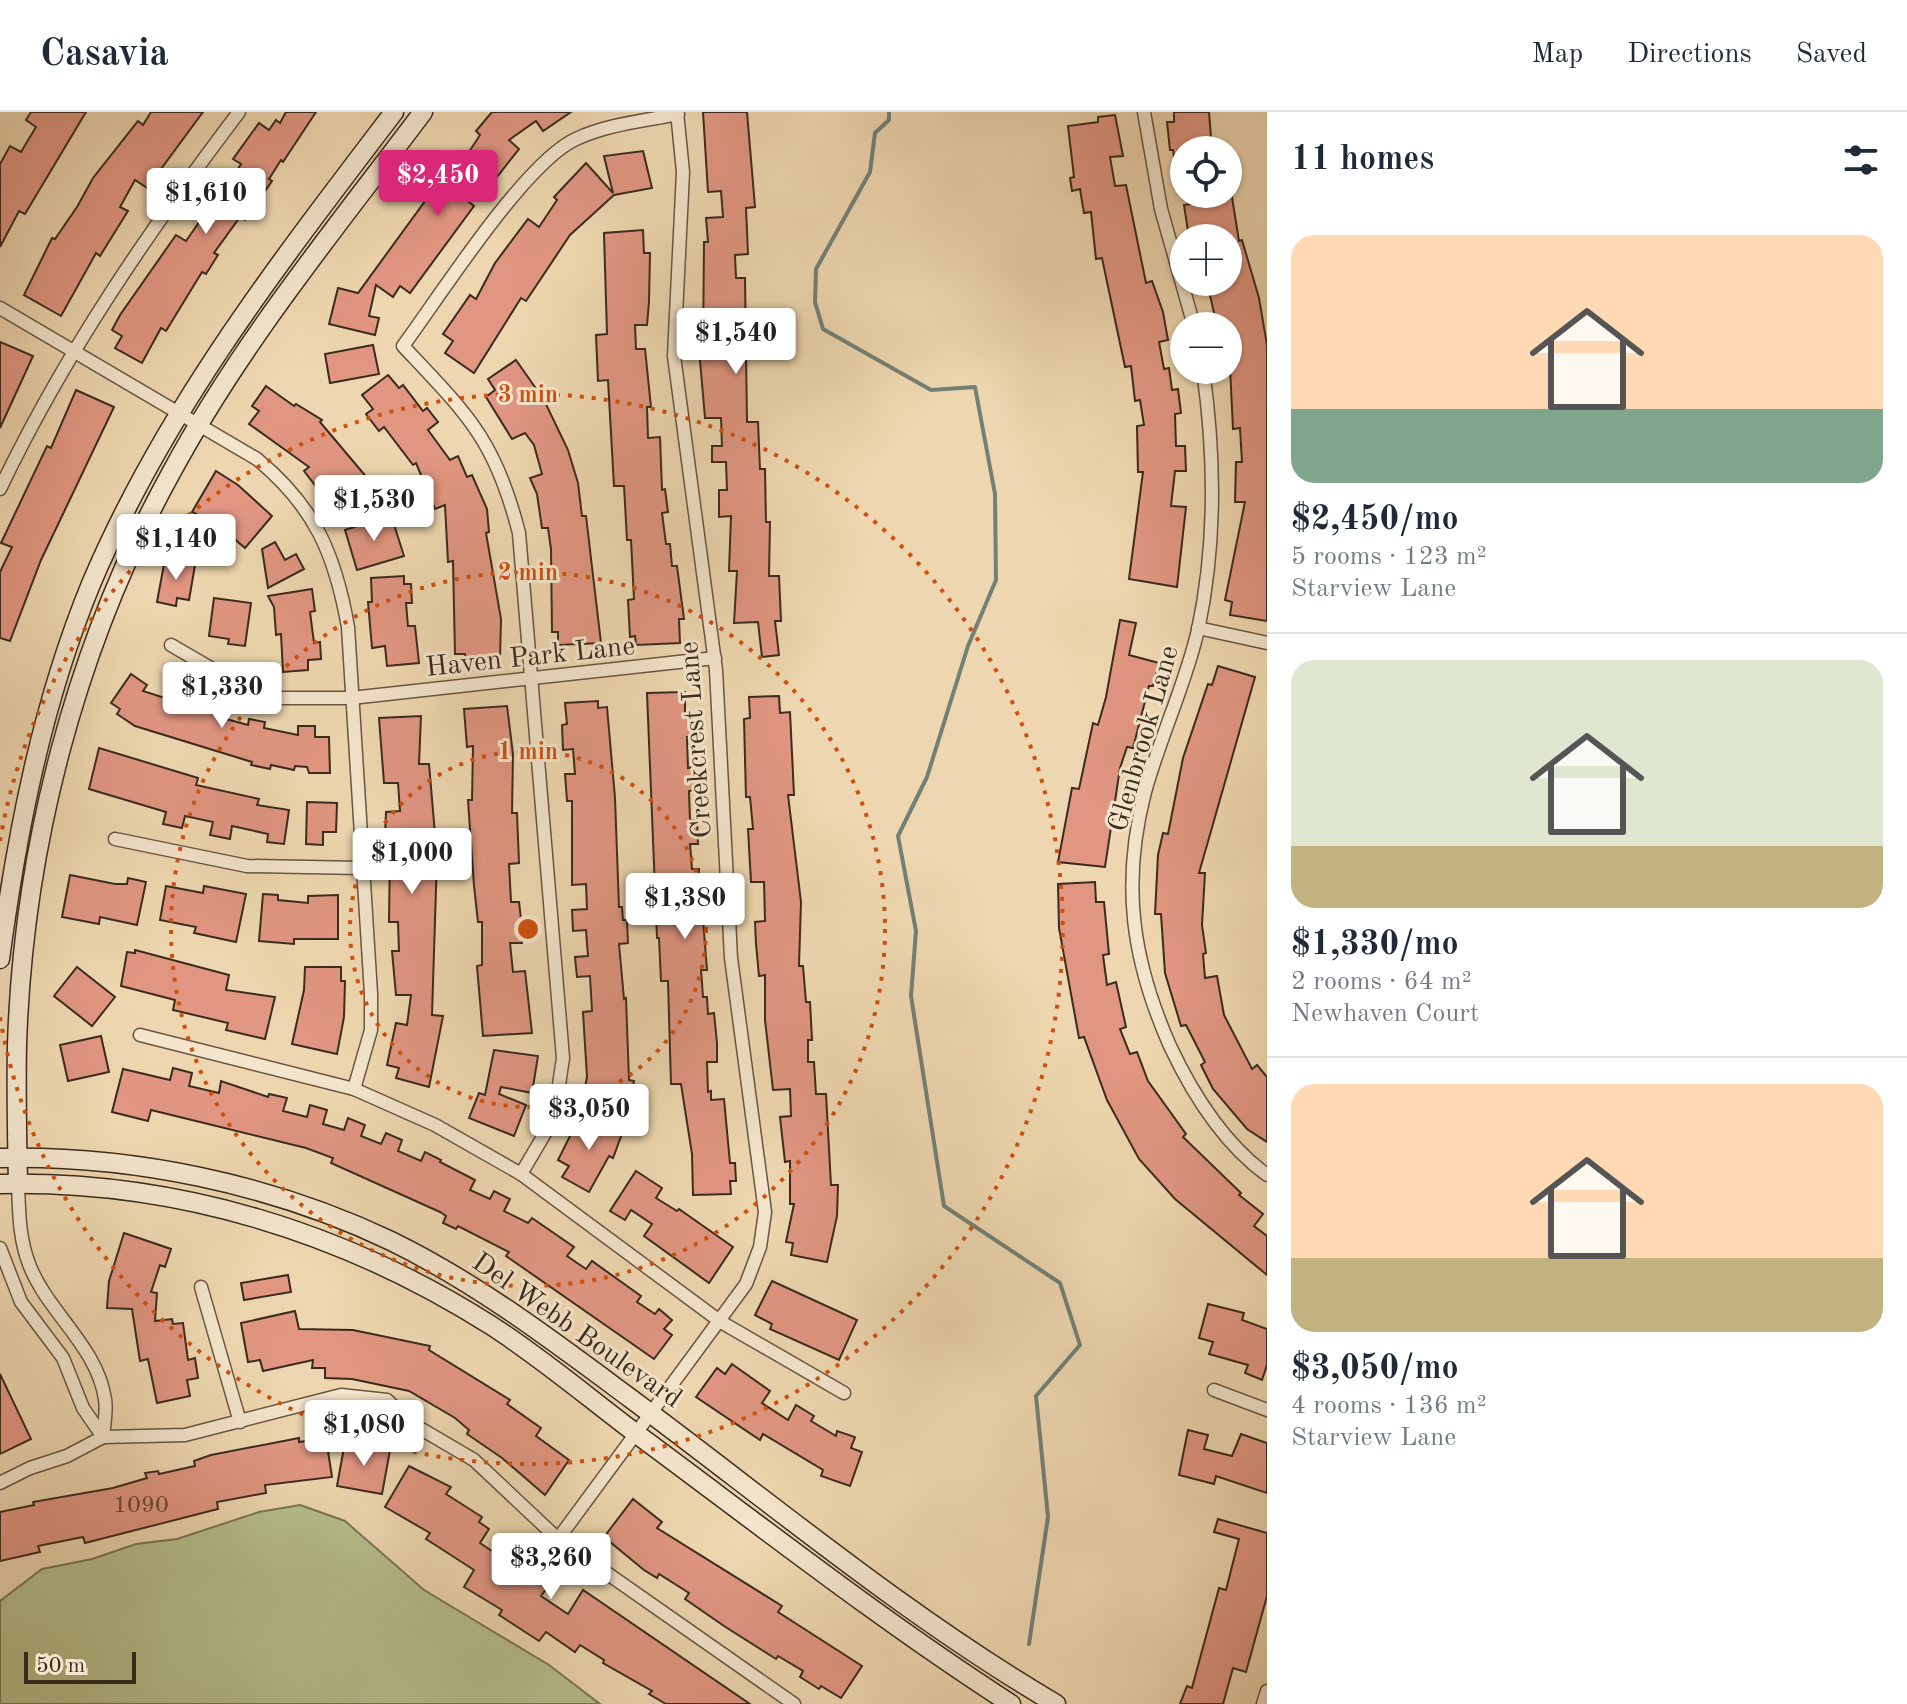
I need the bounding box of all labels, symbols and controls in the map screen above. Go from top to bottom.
text: Casavia [40,36,169,74]
text: Map [1531,41,1583,69]
text: Directions [1627,41,1752,69]
text: Saved [1796,41,1867,69]
map controls [1170,136,1242,384]
button: locate [1170,136,1242,208]
icon: filters [1839,138,1883,182]
text: 11 homes [1291,143,1434,177]
pin: $2,450 [373,150,503,218]
text: $2,450 [397,163,479,189]
pin: $1,610 [141,168,271,236]
text: $1,610 [165,181,247,207]
button: + [1170,224,1242,296]
icon: home [1515,287,1659,431]
pin: $1,540 [671,308,801,376]
button: − [1170,312,1242,384]
text: $1,540 [695,321,777,347]
text: 3 min [498,384,558,408]
pin: $1,530 [309,475,439,543]
text: $1,530 [333,488,415,514]
text: $2,450/mo [1291,503,1459,537]
pin: $1,140 [111,514,241,582]
text: $1,140 [135,527,217,553]
text: 5 rooms · 123 m² [1291,544,1487,570]
text: 2 min [498,562,558,586]
text: Starview Lane [1291,576,1456,602]
street label: Haven Park Lane [424,633,636,683]
street label: Creekcrest Lane [676,640,718,839]
street label: Glenbrook Lane [1105,643,1185,835]
pin: $1,330 [157,662,287,730]
text: $1,330 [181,675,263,701]
icon: home [1515,712,1659,856]
text: 1 min [498,741,558,765]
pin: $1,000 [347,828,477,896]
text: $1,000 [371,841,453,867]
pin: $1,380 [620,873,750,941]
text: $1,380 [644,886,726,912]
centre of rings [514,915,542,943]
text: $1,330/mo [1291,928,1459,962]
text: 2 rooms · 64 m² [1291,969,1472,995]
text: Newhaven Court [1291,1001,1479,1027]
pin: $3,050 [524,1084,654,1152]
text: $3,050 [548,1097,630,1123]
icon: home [1515,1136,1659,1280]
street label: Del Webb Boulevard [466,1249,686,1414]
text: $3,050/mo [1291,1352,1459,1386]
text: 4 rooms · 136 m² [1291,1393,1487,1419]
pin: $1,080 [299,1400,429,1468]
text: $1,080 [323,1413,405,1439]
text: Starview Lane [1291,1425,1456,1451]
house number: 1090 [113,1494,169,1518]
pin: $3,260 [486,1533,616,1601]
text: $3,260 [510,1546,592,1572]
scale bar [24,1648,136,1684]
text: 50 m [36,1655,85,1677]

